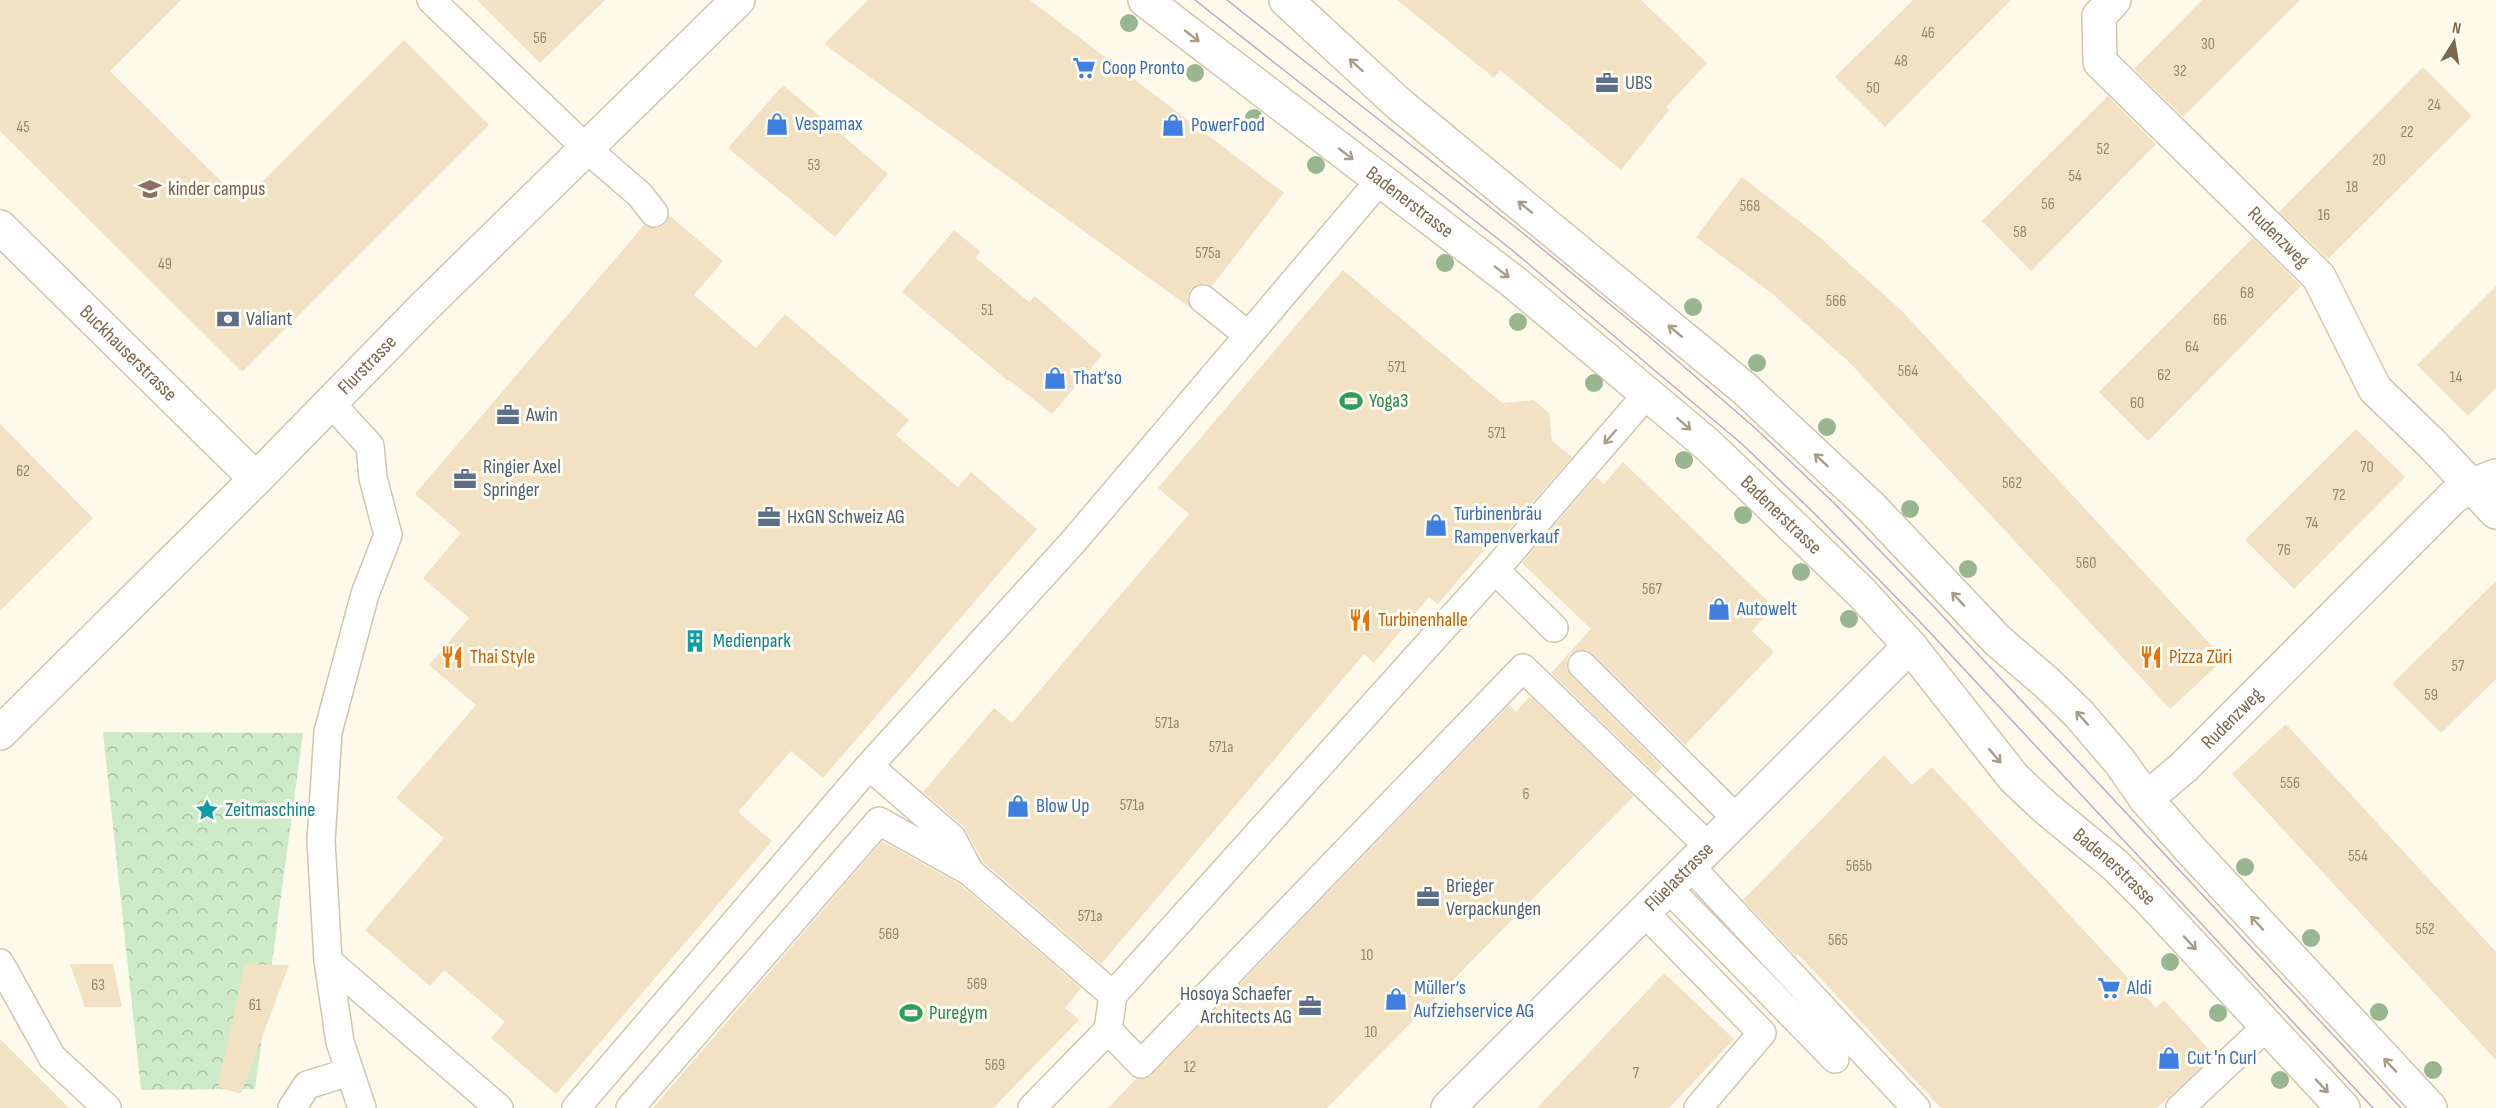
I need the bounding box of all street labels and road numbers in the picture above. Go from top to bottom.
street label: Badenerstrasse [1361,161,1458,243]
street label: Rudenzweg [2243,202,2314,273]
street label: Buckhauserstrasse [75,300,182,406]
street label: Flurstrasse [333,330,402,400]
street label: Badenerstrasse [1735,471,1827,560]
street label: Rudenzweg [2197,683,2268,754]
street label: Badenerstrasse [2068,823,2161,911]
street label: Flüelastrasse [1640,837,1719,916]

